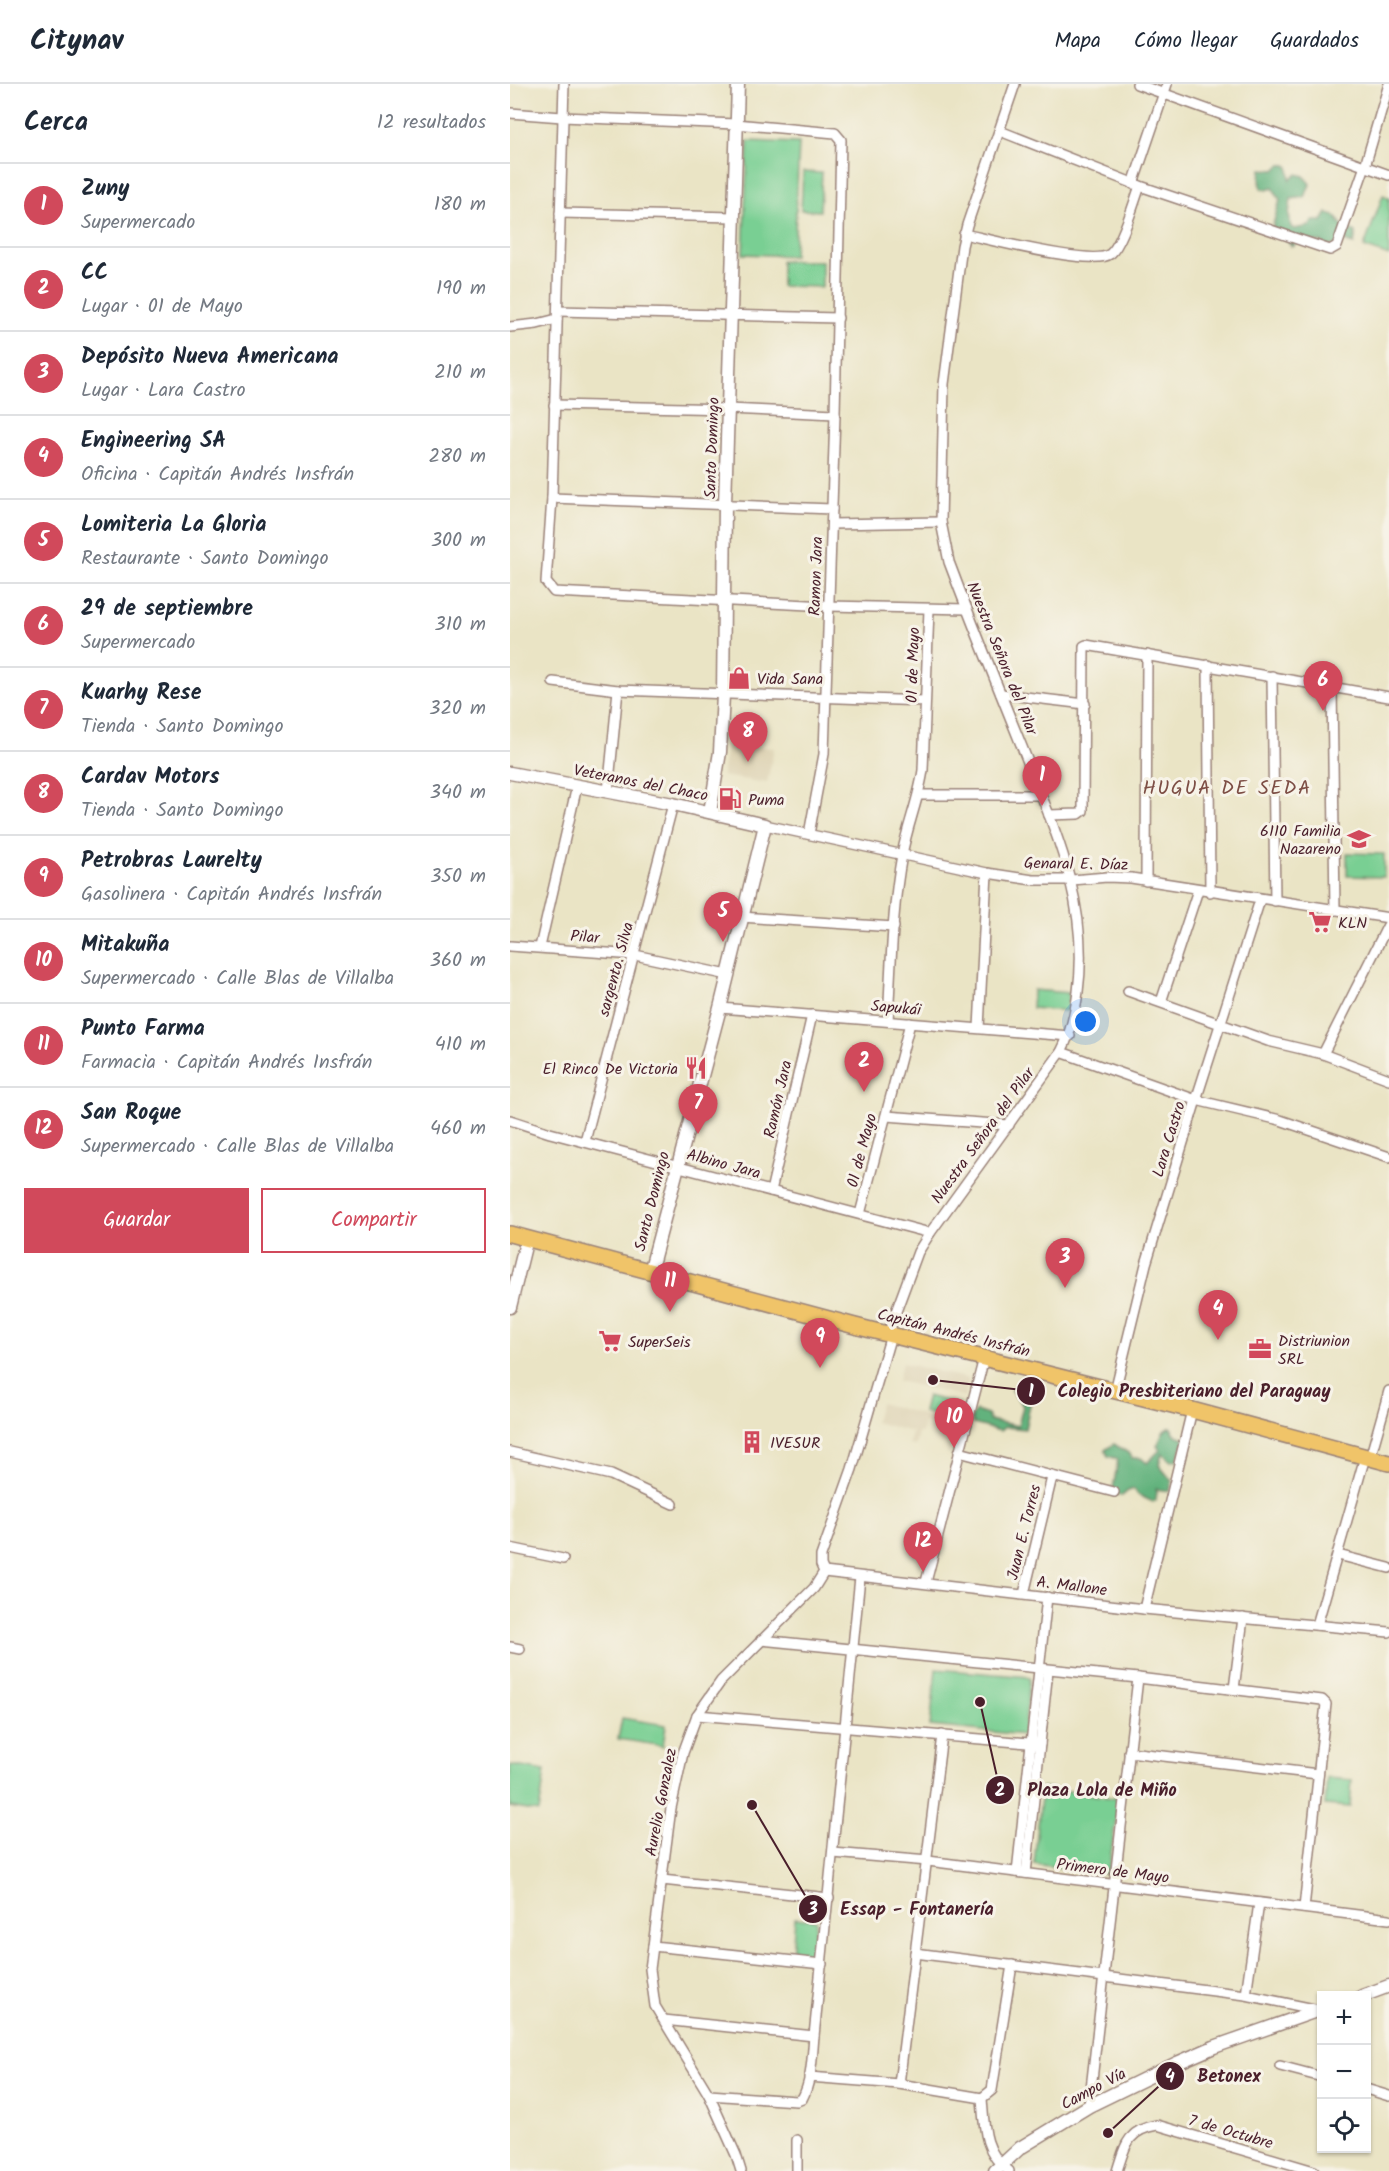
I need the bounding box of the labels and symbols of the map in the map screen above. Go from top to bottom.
street label: Santo Domingo [698,397,727,499]
street label: Ramon Jara [803,536,830,616]
street label: Nuestra Señora del Pilar [959,578,1044,741]
street label: 01 de Mayo [900,627,927,703]
pin: 6 [1304,662,1342,711]
shop icon: Vida Sana [726,665,752,691]
place label: Vida Sana [757,667,823,692]
pin: 8 [728,712,768,762]
pin: 1 [1022,756,1062,806]
street label: Veteranos del Chaco [571,758,710,809]
district label: HUGUA DE SEDA [1142,773,1312,805]
fuel station icon: Puma [717,786,743,812]
place label: Puma [748,788,785,813]
place label: 6110 Familia Nazareno [1260,819,1341,862]
school or university icon: 6110 Familia Nazareno [1346,826,1372,852]
street label: Genaral E. Díaz [1024,851,1128,878]
pin: 5 [704,892,742,942]
supermarket icon: KLN [1307,909,1333,935]
place label: KLN [1338,911,1367,936]
street label: sargento. Silva [592,919,641,1020]
street label: Pilar [569,924,602,951]
street label: Sapukái [870,994,923,1023]
your location [1071,1007,1100,1036]
pin: 2 [844,1042,884,1092]
restaurant icon: El Rinco De Victoria [683,1055,709,1081]
place label: El Rinco De Victoria [542,1057,678,1082]
street label: Ramón Jara [757,1058,800,1141]
street label: Nuestra Señora del Pilar [925,1061,1042,1209]
pin: 7 [678,1084,717,1134]
street label: Lara Castro [1146,1098,1193,1180]
street label: 01 de Mayo [841,1110,884,1190]
street label: Albino Jara [684,1143,763,1186]
street label: Santo Domingo [628,1149,677,1254]
pin: 3 [1046,1238,1084,1288]
pin: 11 [650,1262,690,1312]
pin: 4 [1198,1290,1238,1340]
street label: Capitán Andrés Insfrán [875,1302,1033,1365]
pin: 9 [800,1318,840,1368]
supermarket icon: SuperSeis [597,1328,623,1354]
place label: Distriunion SRL [1278,1329,1350,1372]
place label: SuperSeis [628,1330,691,1355]
office icon: Distriunion SRL [1247,1336,1273,1362]
callout: Colegio Presbiteriano del Paraguay [1016,1373,1343,1409]
text: 1 [1028,1378,1034,1407]
text: Colegio Presbiteriano del Paraguay [1057,1378,1331,1407]
pin: 10 [934,1398,974,1448]
building icon: IVESUR [739,1429,765,1455]
place label: IVESUR [770,1431,820,1456]
street label: Juan E. Torres [1001,1482,1048,1583]
pin: 12 [904,1522,942,1572]
street label: A. Mallone [1035,1570,1109,1603]
street label: Aurelio Gonzalez [639,1746,684,1858]
callout: Plaza Lola de Miño [985,1772,1188,1808]
text: 2 [995,1777,1005,1806]
text: Plaza Lola de Miño [1027,1777,1177,1806]
street label: Primero de Mayo [1055,1852,1171,1891]
callout: Essap - Fontanería [798,1891,1006,1927]
text: 3 [807,1896,818,1925]
text: Essap - Fontanería [840,1896,994,1925]
callout: Betonex [1155,2058,1273,2094]
street label: Campo Vía [1057,2062,1131,2117]
text: 4 [1165,2063,1175,2092]
text: Betonex [1197,2063,1261,2092]
street label: 7 de Octubre [1185,2108,1276,2156]

